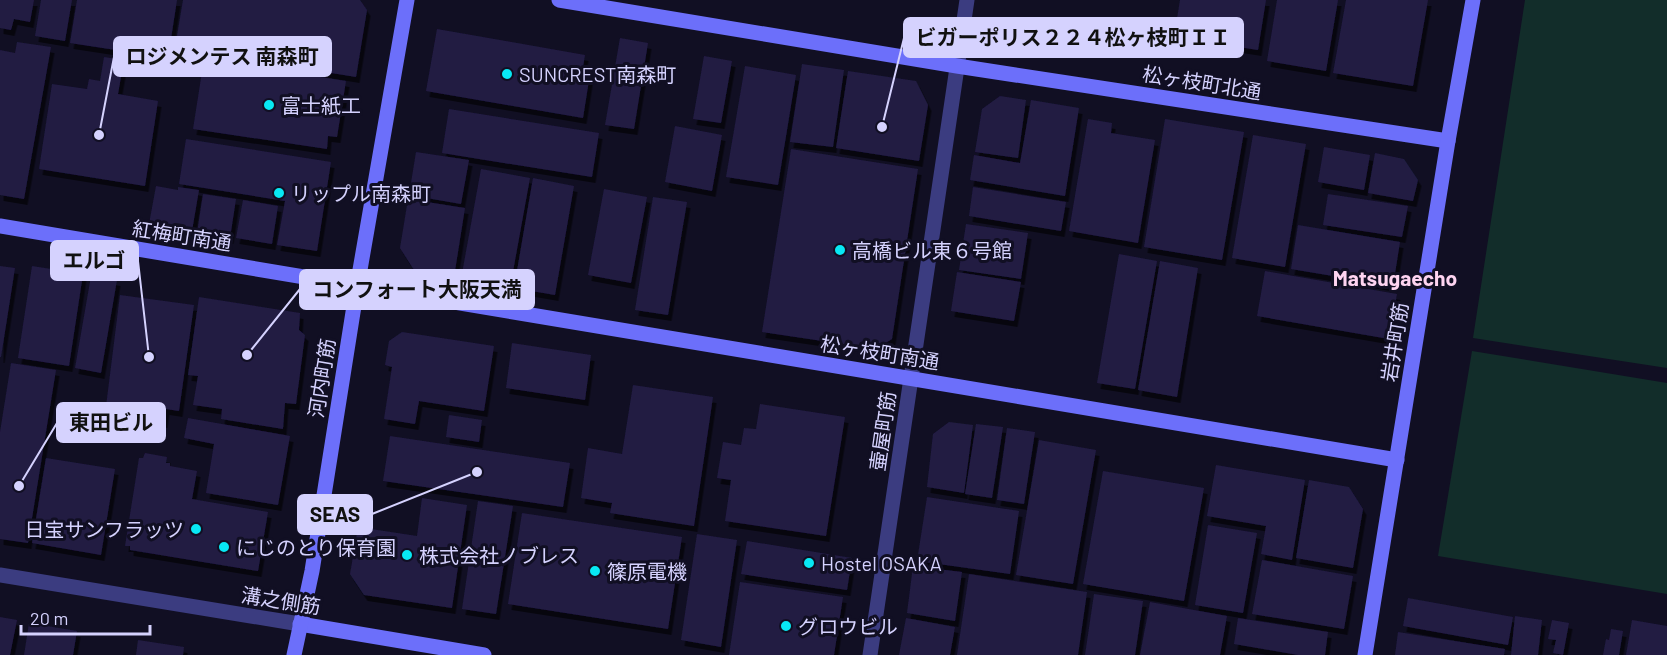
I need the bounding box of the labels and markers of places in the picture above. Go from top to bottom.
callout: ビガーポリス２２４松ヶ枝町ＩＩ [904,18,1243,57]
callout: ロジメンテス 南森町 [114,37,331,76]
place label: SUNCREST南森町 [519,62,676,86]
marker: SUNCREST南森町 [500,67,514,81]
place label: 富士紙工 [281,93,361,117]
marker: 富士紙工 [262,98,276,112]
place label: リップル南森町 [291,181,431,205]
marker: リップル南森町 [272,186,286,200]
place label: 高橋ビル東６号館 [852,238,1012,262]
callout: エルゴ [51,241,138,280]
marker: 高橋ビル東６号館 [833,243,847,257]
callout: コンフォート大阪天満 [300,270,534,309]
callout: 東田ビル [57,403,165,442]
callout: SEAS [298,495,372,534]
place label: 日宝サンフラッツ [25,517,184,541]
marker: 日宝サンフラッツ [189,522,203,536]
place label: にじのとり保育園 [236,535,396,559]
marker: にじのとり保育園 [217,540,231,554]
place label: 株式会社ノブレス [419,543,579,567]
marker: 株式会社ノブレス [400,548,414,562]
place label: Hostel OSAKA [821,551,942,575]
marker: Hostel OSAKA [802,556,816,570]
place label: 篠原電機 [607,559,687,583]
marker: 篠原電機 [588,564,602,578]
place label: グロウビル [798,614,898,638]
marker: グロウビル [779,619,793,633]

